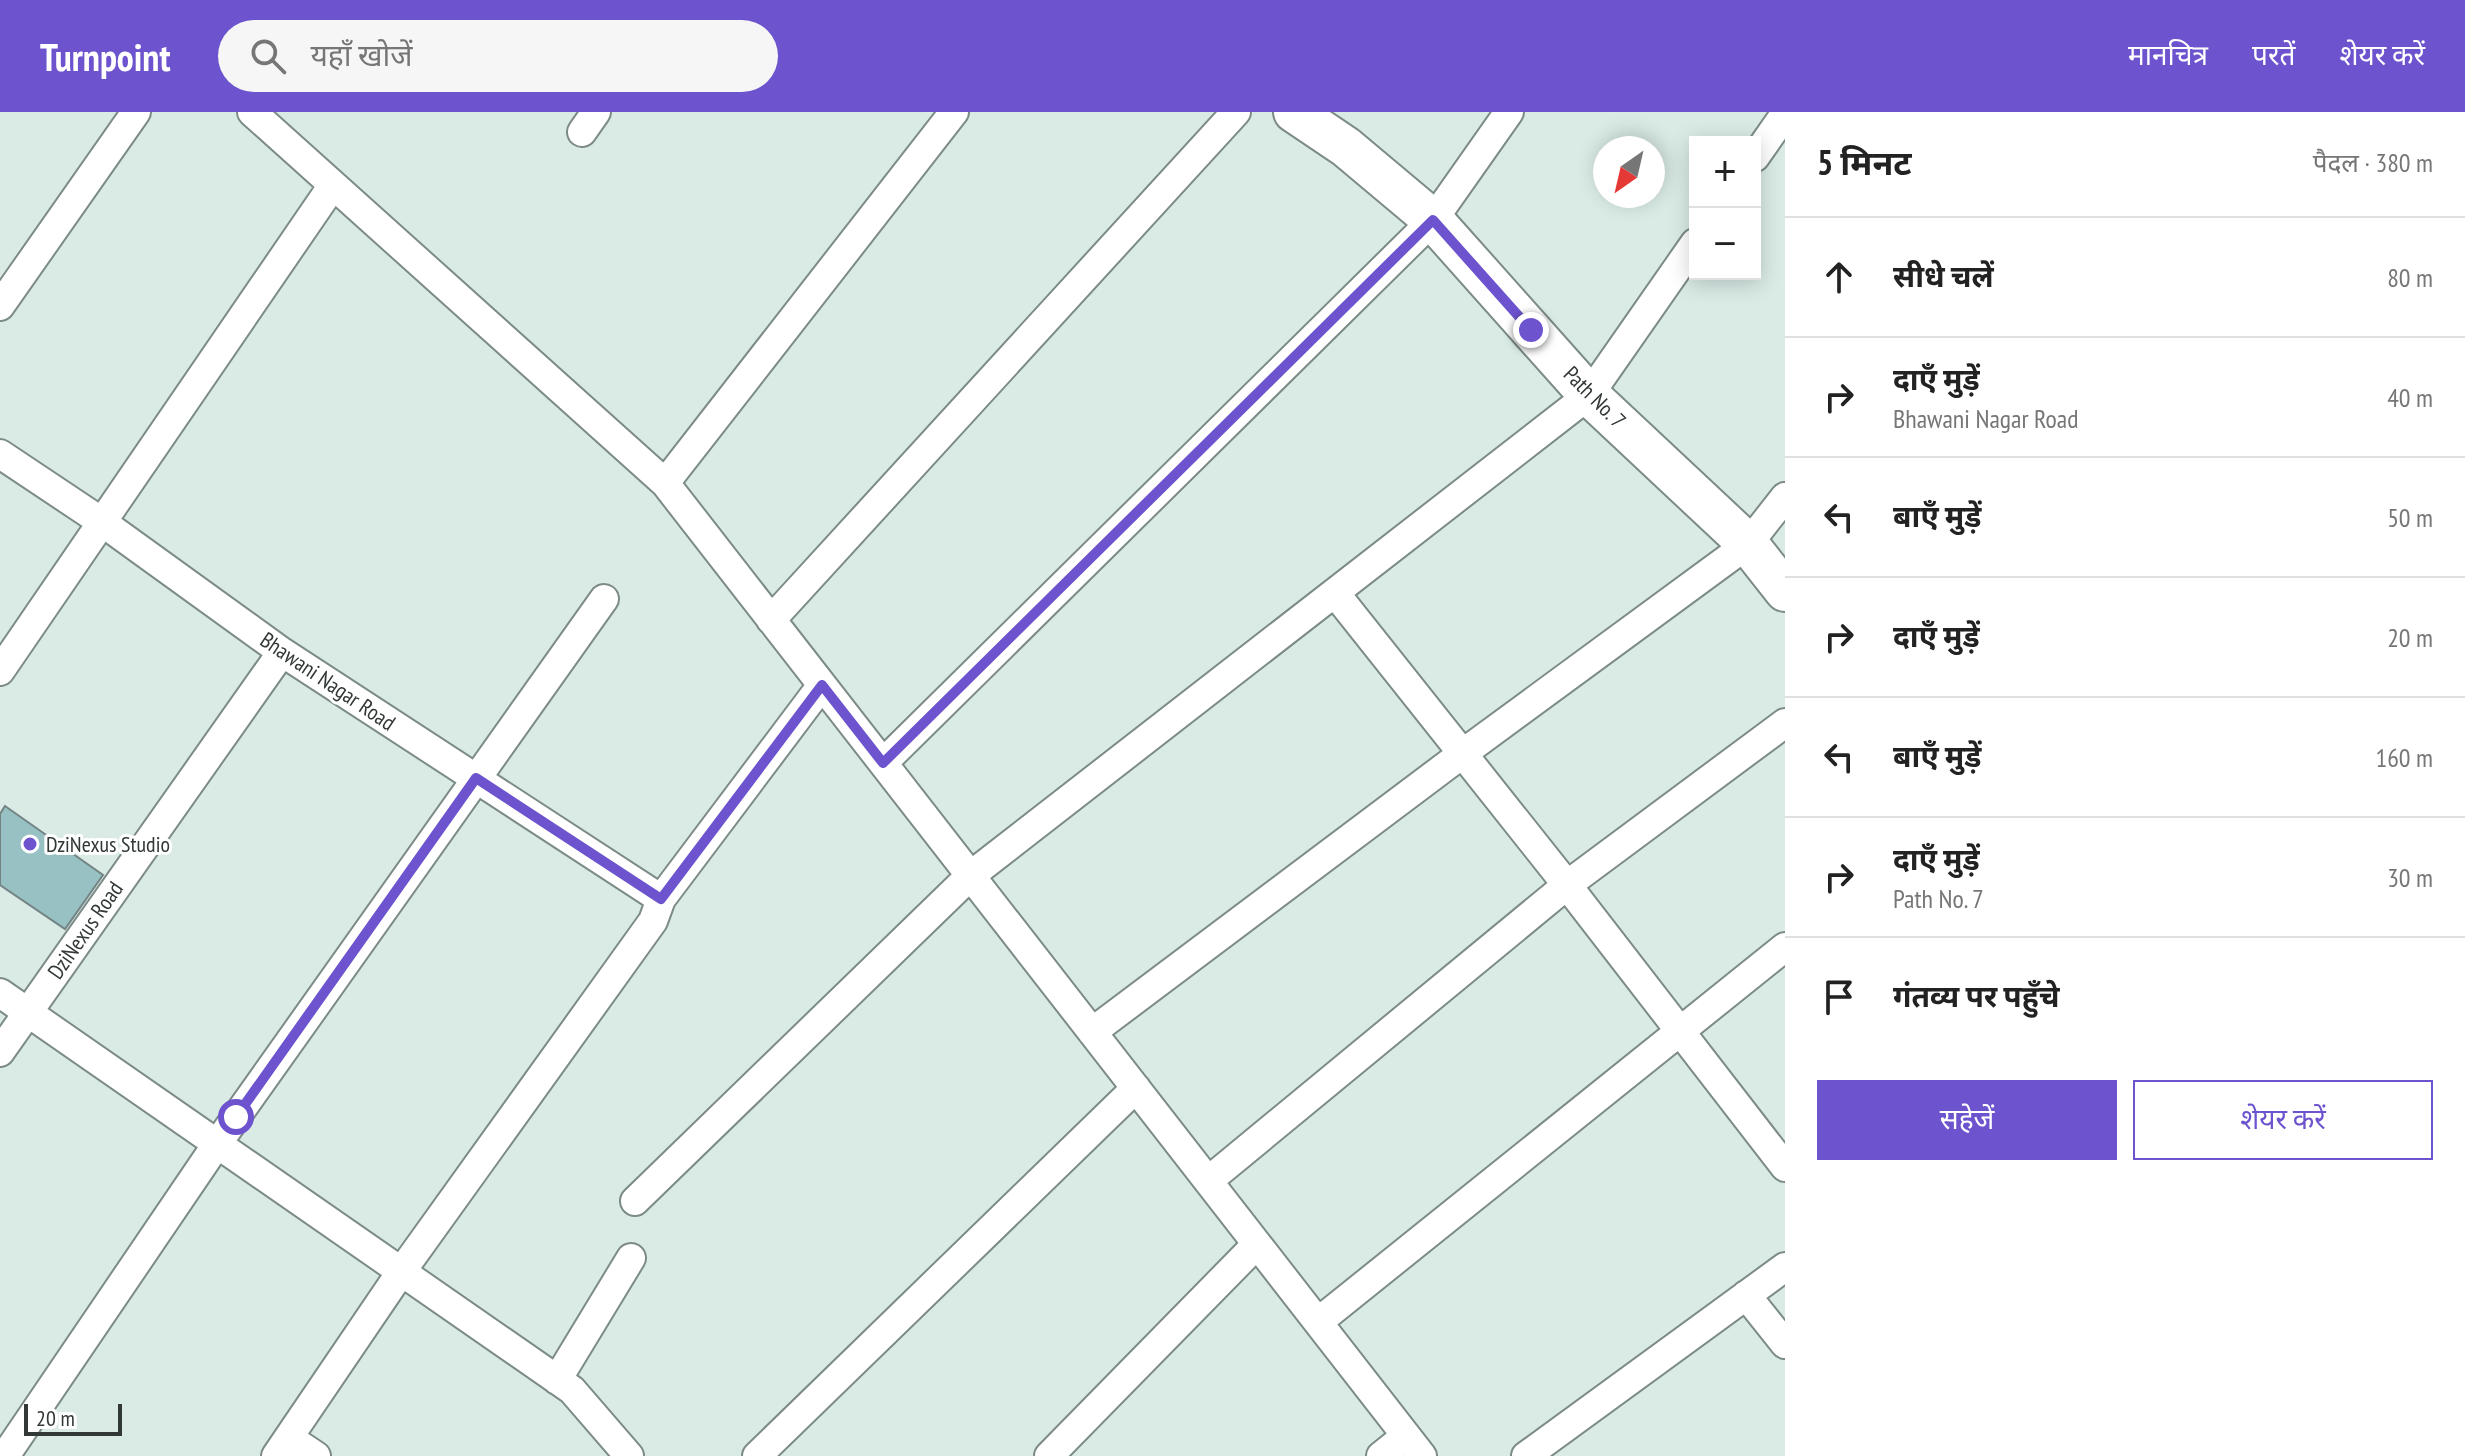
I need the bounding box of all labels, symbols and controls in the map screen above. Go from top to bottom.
search box [218,20,778,92]
text: Turnpoint [40,32,170,81]
icon: search [246,34,290,78]
text: यहाँ खोजें [310,35,413,74]
text: मानचित्र [2128,36,2208,73]
text: परतें [2252,36,2295,73]
text: शेयर करें [2339,36,2425,73]
north arrow [1593,136,1665,208]
map controls [1689,136,1761,280]
button: + [1689,136,1761,208]
text: 5 मिनट [1817,140,1912,184]
text: पैदल · 380 m [2313,146,2433,179]
button: − [1689,208,1761,280]
icon: ahead [1817,255,1861,299]
text: सीधे चलें [1893,256,1994,295]
text: 80 m [2387,261,2433,294]
route end [1513,312,1549,348]
text: दाएँ मुड़ें [1893,359,1980,398]
street label: Path No. 7 [1558,360,1632,434]
icon: right [1817,375,1861,419]
text: 40 m [2387,381,2433,414]
text: Bhawani Nagar Road [1893,402,2078,435]
icon: left [1817,495,1861,539]
text: बाएँ मुड़ें [1893,496,1981,535]
text: 50 m [2387,501,2433,534]
icon: right [1817,615,1861,659]
text: दाएँ मुड़ें [1893,616,1980,655]
text: 20 m [2387,621,2433,654]
street label: Bhawani Nagar Road [255,626,401,736]
icon: left [1817,735,1861,779]
text: बाएँ मुड़ें [1893,736,1981,775]
text: 160 m [2375,741,2433,774]
place label: DziNexus Studio [46,830,170,858]
marker: DziNexus Studio [21,835,39,853]
text: दाएँ मुड़ें [1893,839,1980,878]
icon: right [1817,855,1861,899]
text: 30 m [2387,861,2433,894]
street label: DziNexus Road [41,876,129,984]
text: Path No. 7 [1893,882,1984,915]
icon: arrive [1817,975,1861,1019]
text: गंतव्य पर पहुँचे [1893,976,2060,1015]
button: सहेजें [1817,1080,2117,1160]
button: शेयर करें [2133,1080,2433,1160]
route start [218,1099,254,1135]
scale bar [24,1400,122,1436]
text: 20 m [36,1404,75,1432]

